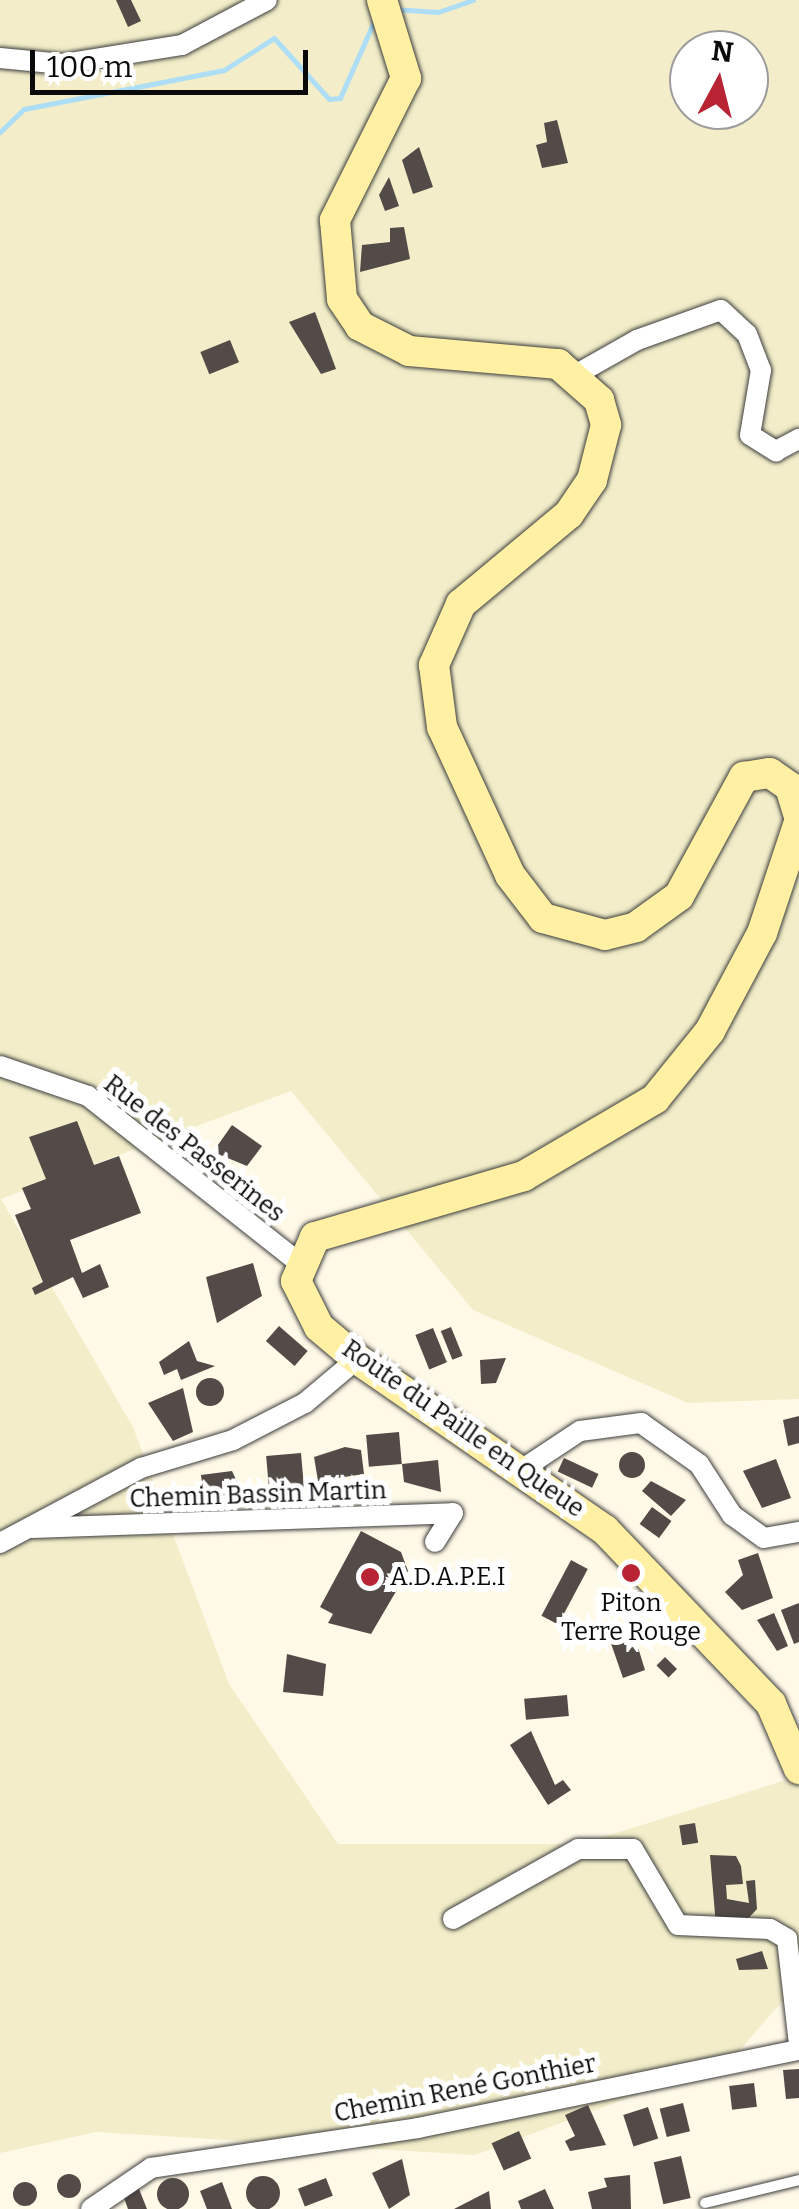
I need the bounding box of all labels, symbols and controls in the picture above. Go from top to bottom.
scale bar [35,30,312,92]
north arrow [669,30,769,130]
text: N [710,34,735,69]
text: 100 m [47,49,132,85]
street label: Rue des Passerines [98,1069,290,1229]
street label: Route du Paille en Queue [336,1334,590,1524]
street label: Chemin Bassin Martin [129,1476,387,1514]
place label: A.D.A.P.E.I [390,1562,506,1592]
marker: Piton Terre Rouge [620,1562,642,1584]
marker: A.D.A.P.E.I [359,1566,381,1588]
place label: Piton Terre Rouge [561,1589,701,1648]
street label: Chemin René Gonthier [332,2049,598,2129]

